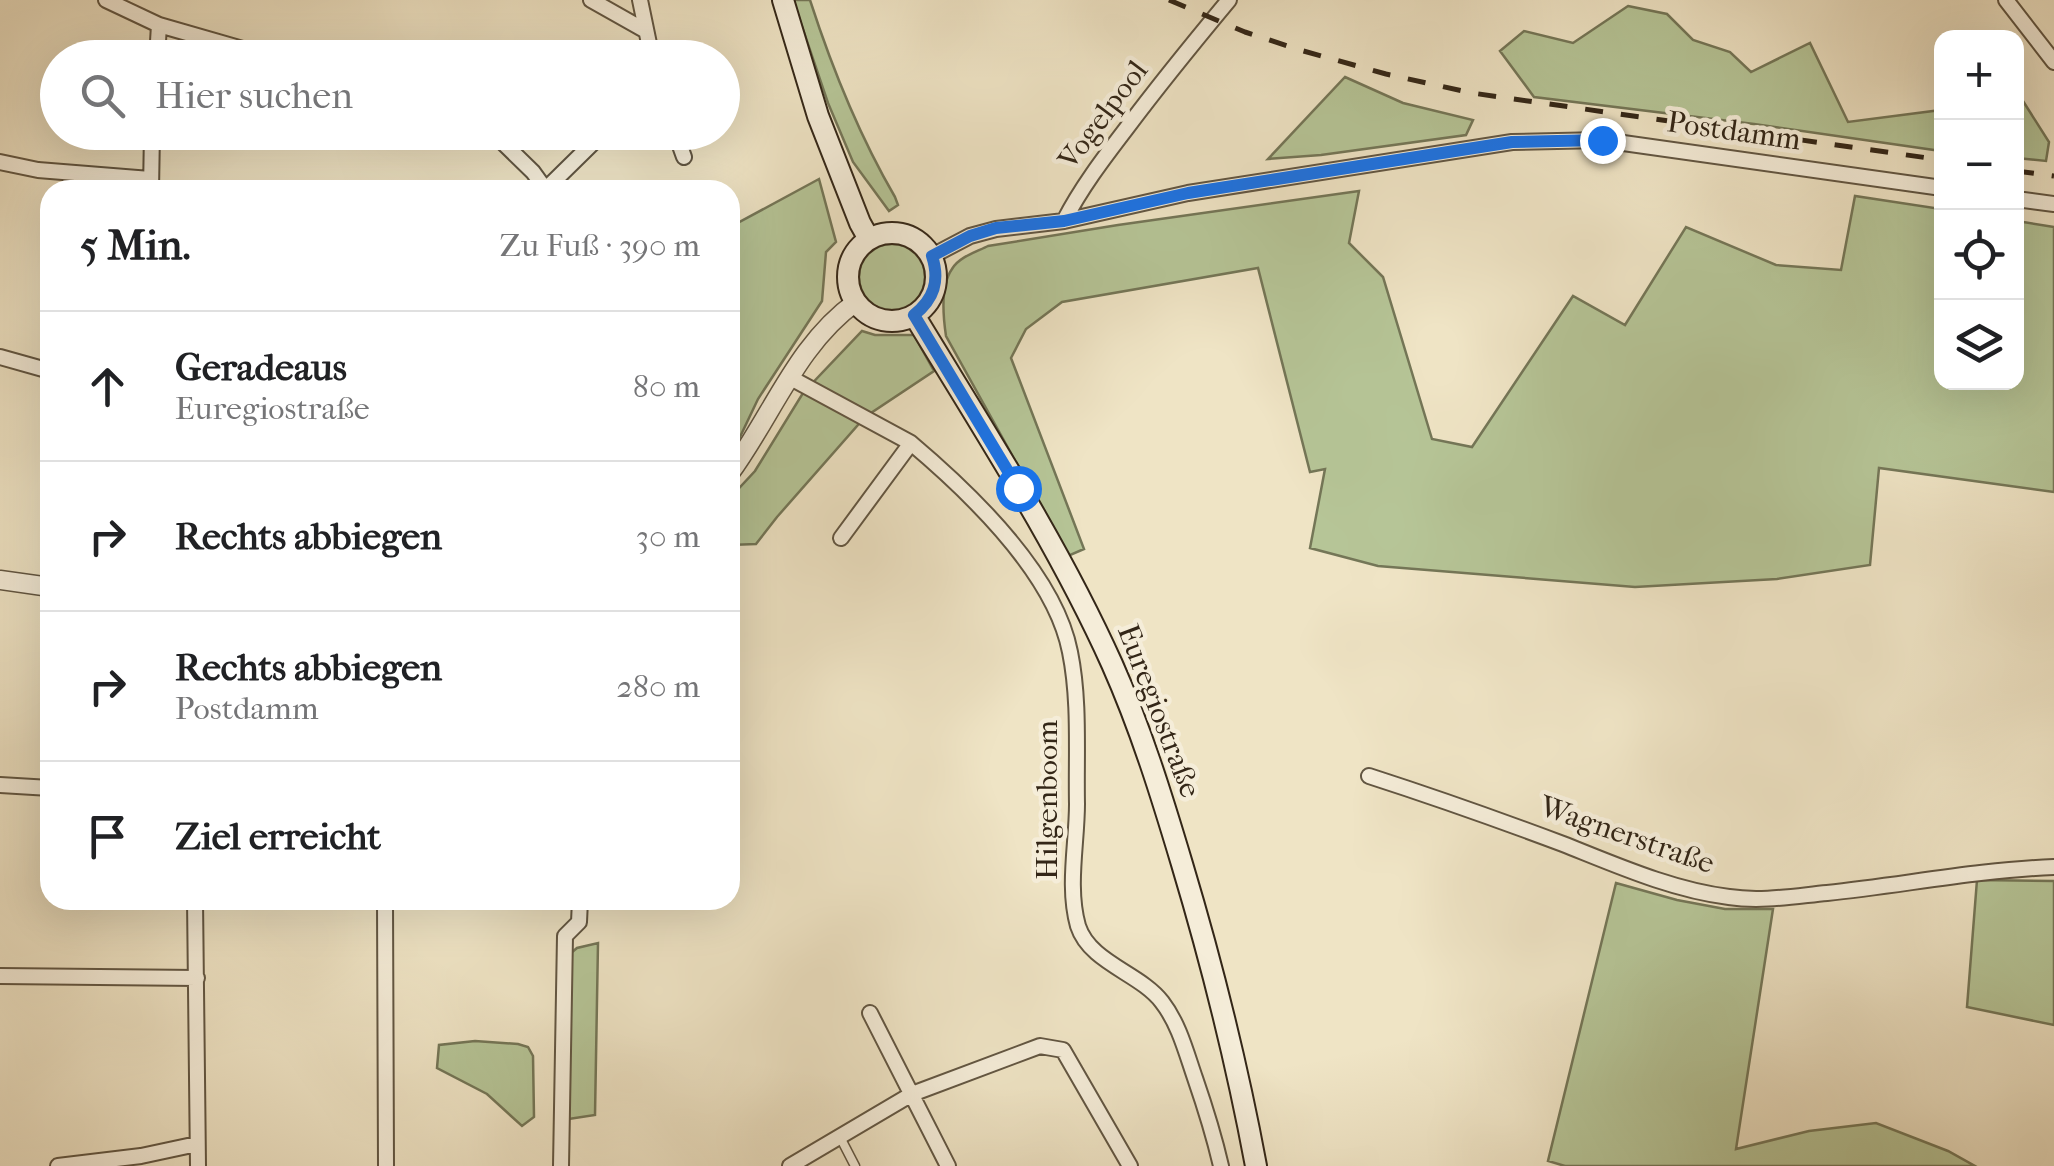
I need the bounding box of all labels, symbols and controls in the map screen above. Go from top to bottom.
map controls [1934,30,2024,390]
button: + [1934,30,2024,120]
search box [40,40,740,150]
street label: Vogelpool [1050,54,1155,177]
icon: search [75,68,130,123]
text: Hier suchen [155,73,353,118]
street label: Postdamm [1665,104,1803,158]
route end [1580,118,1626,164]
button: − [1934,120,2024,210]
button: locate [1934,210,2024,300]
text: 5 Min. [80,221,190,270]
text: Zu Fuß · 390 m [499,227,700,264]
button: layers [1934,300,2024,390]
text: Geradeaus [175,345,347,390]
icon: ahead [80,359,135,414]
text: 80 m [633,368,700,405]
text: Euregiostraße [175,390,370,427]
route start [996,466,1042,512]
icon: right [80,509,135,564]
text: Rechts abbiegen [175,514,442,559]
text: 30 m [636,518,700,555]
street label: Euregiostraße [1110,620,1208,803]
text: Rechts abbiegen [175,645,442,690]
icon: right [80,659,135,714]
text: 280 m [616,668,700,705]
text: Postdamm [175,690,319,727]
street label: Hilgenboom [1030,720,1065,880]
street label: Wagnerstraße [1534,788,1719,881]
icon: arrive [80,809,135,864]
text: Ziel erreicht [175,814,381,859]

